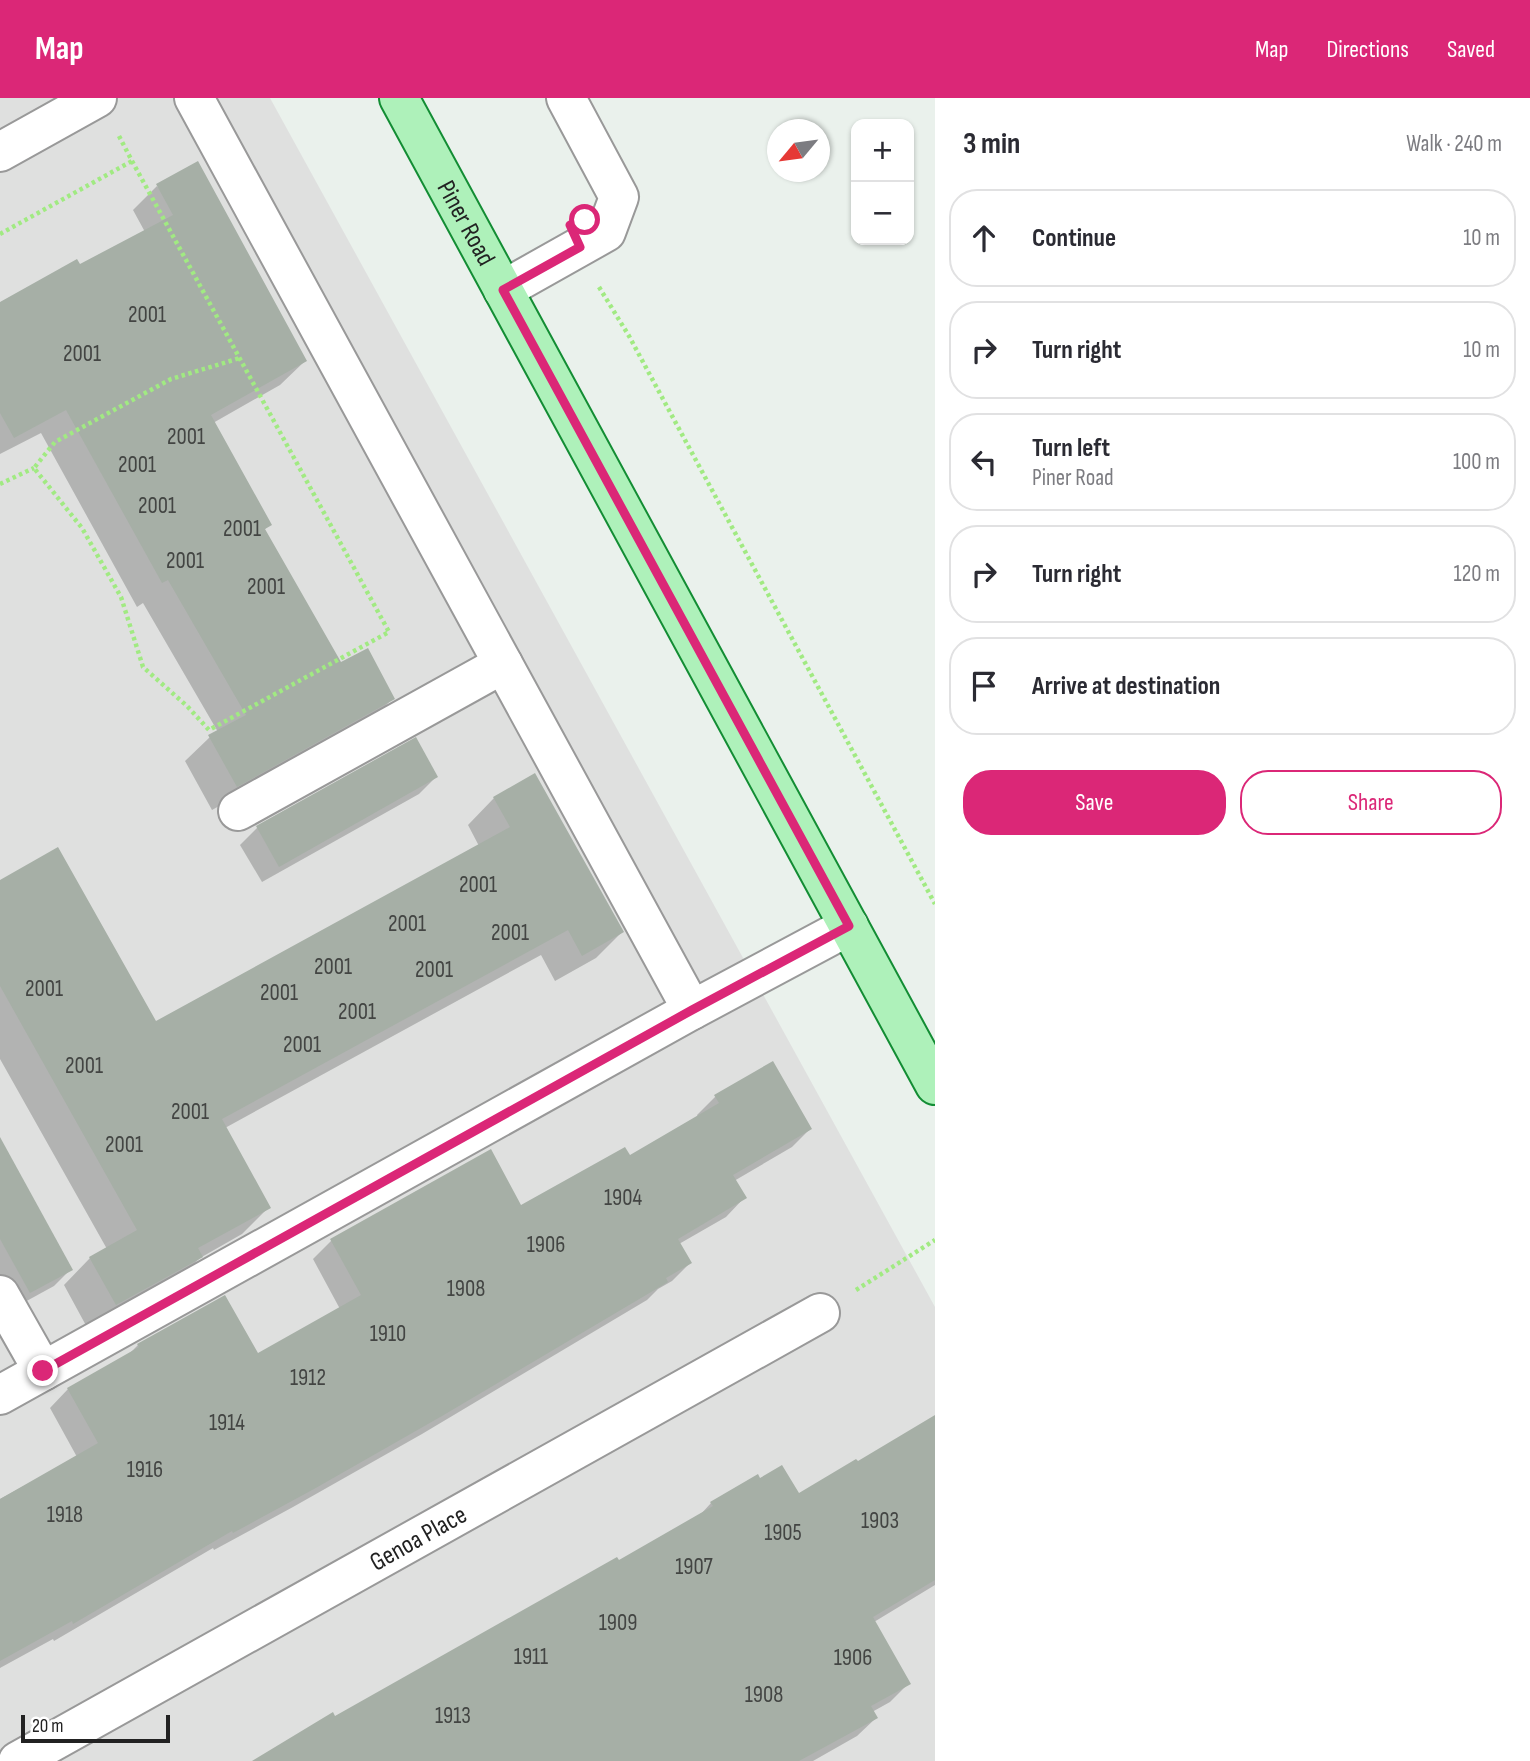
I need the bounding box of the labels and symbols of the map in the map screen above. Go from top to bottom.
north arrow [767,119,830,182]
street label: Piner Road [430,176,501,271]
route start [569,204,600,235]
house number: 2001 [128,301,166,329]
house number: 2001 [63,340,101,368]
house number: 2001 [167,423,205,451]
house number: 2001 [118,451,156,479]
house number: 2001 [138,492,176,520]
house number: 2001 [223,515,261,543]
house number: 2001 [166,547,204,575]
house number: 2001 [247,573,285,601]
house number: 2001 [459,871,497,899]
house number: 2001 [388,910,426,938]
house number: 2001 [491,919,529,947]
house number: 2001 [314,953,352,981]
house number: 2001 [415,956,453,984]
house number: 2001 [25,975,63,1003]
house number: 2001 [260,979,298,1007]
house number: 2001 [338,998,376,1026]
house number: 2001 [283,1031,321,1059]
house number: 2001 [65,1052,103,1080]
house number: 2001 [171,1098,209,1126]
house number: 2001 [105,1131,143,1159]
house number: 1904 [604,1184,642,1212]
house number: 1906 [527,1231,565,1259]
house number: 1908 [447,1275,485,1303]
house number: 1910 [370,1320,406,1348]
route end [27,1355,58,1386]
house number: 1912 [290,1364,326,1392]
house number: 1914 [209,1409,245,1437]
house number: 1916 [127,1456,163,1484]
street label: Genoa Place [365,1500,472,1578]
house number: 1918 [47,1501,83,1529]
house number: 1903 [861,1507,899,1535]
house number: 1905 [764,1519,802,1547]
house number: 1907 [675,1553,713,1581]
house number: 1909 [599,1609,637,1637]
house number: 1911 [514,1643,548,1671]
house number: 1906 [834,1644,872,1672]
house number: 1908 [745,1681,783,1709]
house number: 1913 [435,1702,471,1730]
scale bar [21,1712,170,1744]

